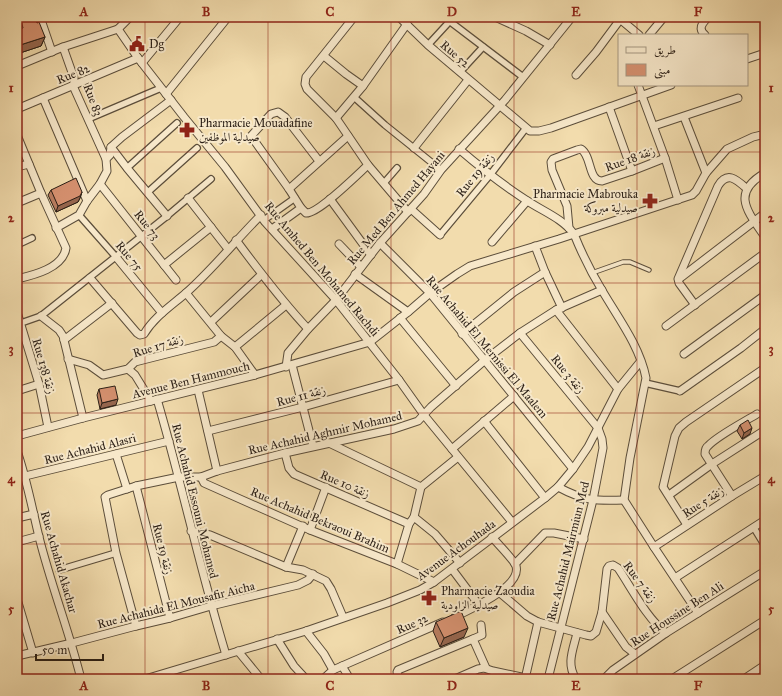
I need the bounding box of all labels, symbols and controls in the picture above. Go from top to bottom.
text: A [79,4,89,20]
text: B [202,4,211,20]
text: C [326,4,335,20]
text: D [447,4,457,20]
text: E [571,4,581,20]
text: F [694,4,703,20]
legend [618,34,748,86]
public building icon: Dg [128,35,146,53]
place label: Dg [149,37,164,52]
street label: Rue 52 [438,38,472,70]
text: طريق [654,43,676,58]
street label: Rue 82 [54,61,92,87]
text: مبنى [654,63,670,79]
text: 1 [8,80,14,96]
text: 1 [768,80,774,96]
street label: Rue 83 [80,82,106,118]
place label: Pharmacie Mouadafine صيدلية الموظفين [199,116,313,145]
pharmacy icon: Pharmacie Mouadafine صيدلية الموظفين [178,121,196,139]
street label: Rue 18 زنقة [603,143,657,175]
street label: Rue Med Ben Ahmed Hayani [344,148,448,268]
street label: Rue 19 زنقة [453,150,497,200]
place label: Pharmacie Mabrouka صيدلية مبروكة [533,187,639,216]
pharmacy icon: Pharmacie Mabrouka صيدلية مبروكة [641,192,659,210]
street label: Rue Amhed Ben Mohamed Rachdi [262,199,383,340]
street label: Rue 73 [131,207,163,243]
text: 2 [8,210,15,226]
text: 2 [768,210,775,226]
street label: Rue 75 [113,238,146,274]
street label: Rue Achahid El Mernissi El Maalem [423,273,551,421]
street label: Rue 17 زنقة [131,332,185,360]
street label: Rue 138 زنقة [29,337,59,396]
text: 3 [8,341,14,357]
text: 3 [768,341,774,357]
street label: Rue 3 زنقة [548,352,588,396]
street label: Avenue Ben Hammouch [130,359,251,402]
street label: Rue 11 زنقة [275,383,327,409]
street label: Rue Achahid Aghmir Mohamed [247,408,404,459]
street label: Rue Achahid Essouni Mohamed [169,422,221,580]
street label: Rue Achahid Alasri [43,431,138,467]
street label: Rue 10 زنقة [318,467,372,501]
text: 4 [7,471,15,487]
text: 4 [767,471,775,487]
street label: Rue Achahid Mairmiun Med [544,480,592,622]
street label: Rue 5 زنقة [680,483,727,521]
street label: Rue Achahid Bekraoui Brahim [248,484,392,556]
street label: Rue Achahid Akachar [38,509,80,615]
street label: Avenue Achouhada [413,516,499,584]
street label: Rue 19 زنقة [150,522,176,576]
street label: Rue 7 زنقة [620,559,660,605]
street label: Rue Achahida El Mousafir Aicha [96,578,257,631]
street label: Rue Houssine Ben Ali [628,578,727,649]
place label: Pharmacie Zaoudia صيدلية الزاودية [441,584,536,613]
pharmacy icon: Pharmacie Zaoudia صيدلية الزاودية [420,589,438,607]
text: 5 [8,601,15,617]
text: 5 [768,601,775,617]
street label: Rue 32 [394,611,430,637]
scale bar [36,636,103,662]
text: 50 m [42,643,67,657]
text: A [79,678,89,694]
text: B [202,678,211,694]
text: C [326,678,335,694]
text: D [447,678,457,694]
text: E [571,678,581,694]
text: F [694,678,703,694]

